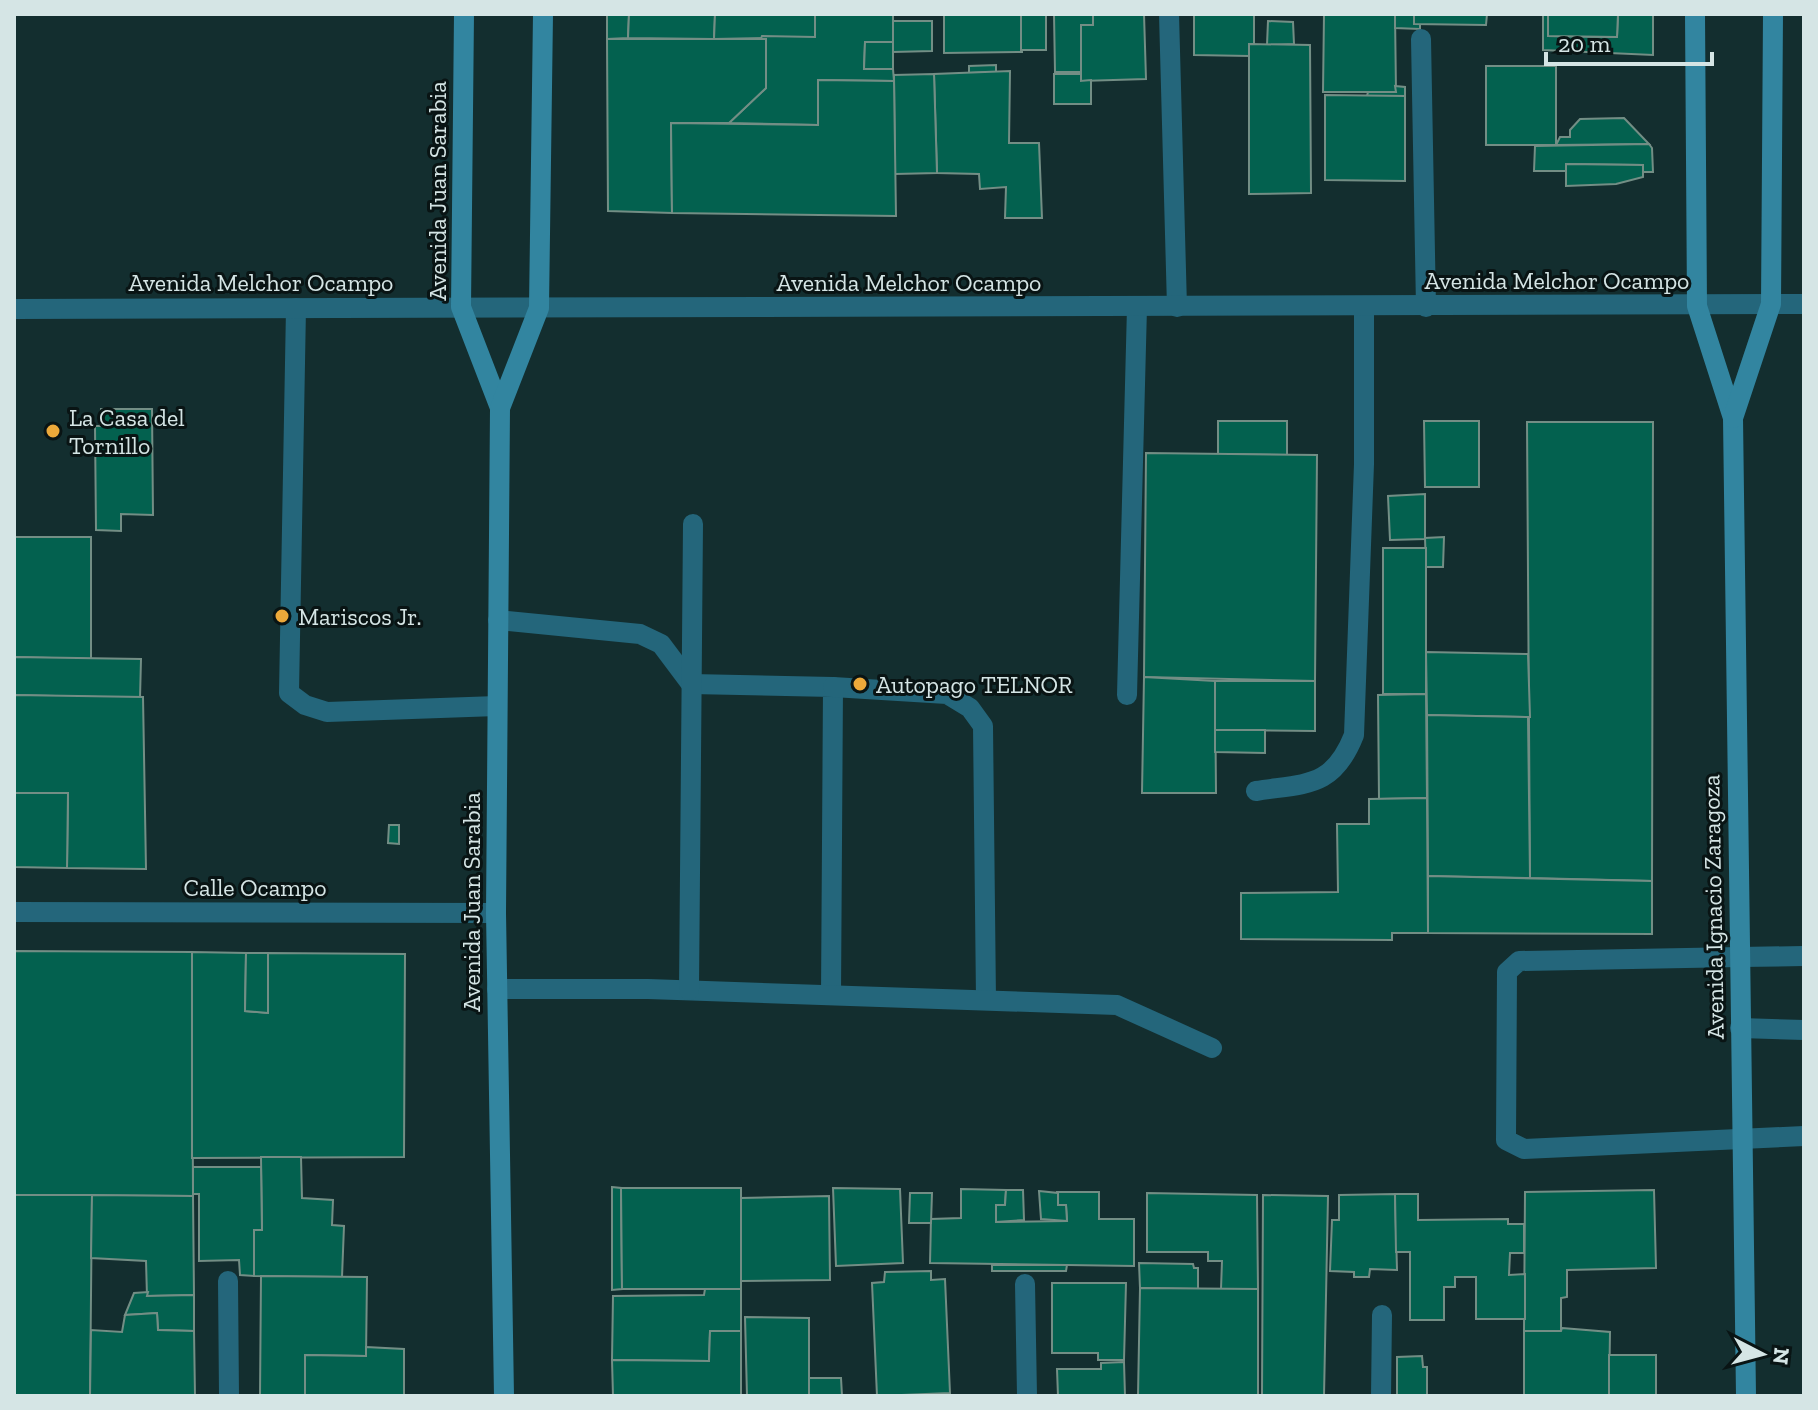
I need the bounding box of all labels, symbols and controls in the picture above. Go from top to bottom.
scale bar [1546,16,1712,66]
text: 20 m [1558,29,1611,58]
street label: Avenida Juan Sarabia [423,81,452,301]
street label: Avenida Melchor Ocampo [1425,266,1689,295]
street label: Avenida Melchor Ocampo [129,268,393,297]
street label: Avenida Melchor Ocampo [777,268,1041,297]
place label: La Casa del Tornillo [69,403,185,460]
marker: La Casa del Tornillo [44,422,62,440]
place label: Mariscos Jr. [298,602,422,631]
marker: Mariscos Jr. [273,607,291,625]
place label: Autopago TELNOR [876,670,1073,699]
marker: Autopago TELNOR [851,675,869,693]
street label: Avenida Ignacio Zaragoza [1696,774,1730,1040]
street label: Avenida Juan Sarabia [457,792,486,1012]
street label: Calle Ocampo [184,873,327,902]
north arrow [1722,1314,1802,1394]
text: N [1767,1346,1796,1366]

